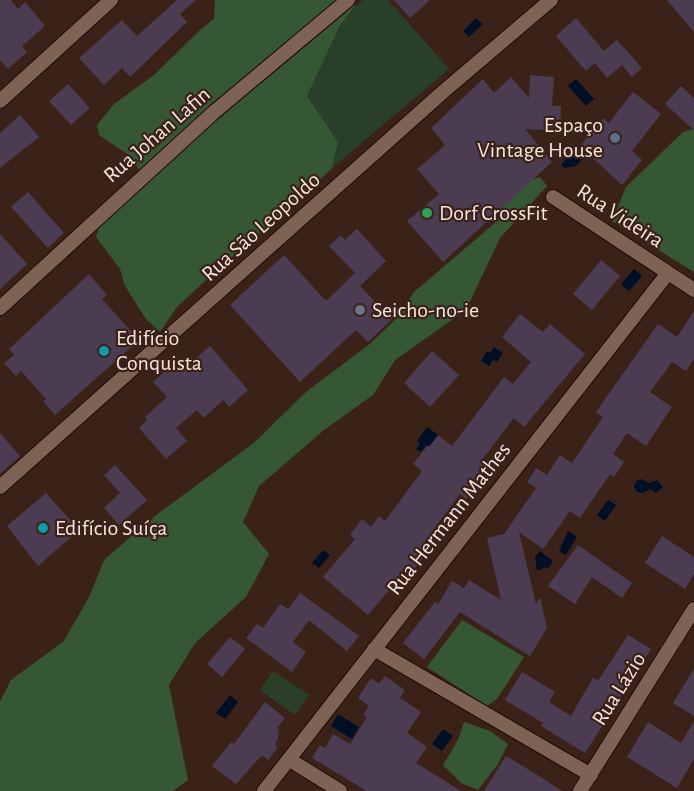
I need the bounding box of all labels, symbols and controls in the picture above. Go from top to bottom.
street label: Rua Johan Lafin [98,81,216,189]
place label: Espaço Vintage House [477,112,603,164]
marker: Espaço Vintage House [608,131,622,145]
street label: Rua São Leopoldo [196,167,326,287]
street label: Rua Videira [572,178,668,254]
place label: Dorf CrossFit [439,200,548,226]
marker: Dorf CrossFit [420,206,434,220]
place label: Seicho-no-ie [372,297,479,323]
marker: Seicho-no-ie [353,303,367,317]
place label: Edifício Conquista [116,325,202,376]
marker: Edifício Conquista [97,344,111,358]
street label: Rua Hermann Mathes [381,437,517,601]
place label: Edifício Suíça [55,515,167,541]
marker: Edifício Suíça [36,521,50,535]
street label: Rua Lázio [586,648,652,730]

